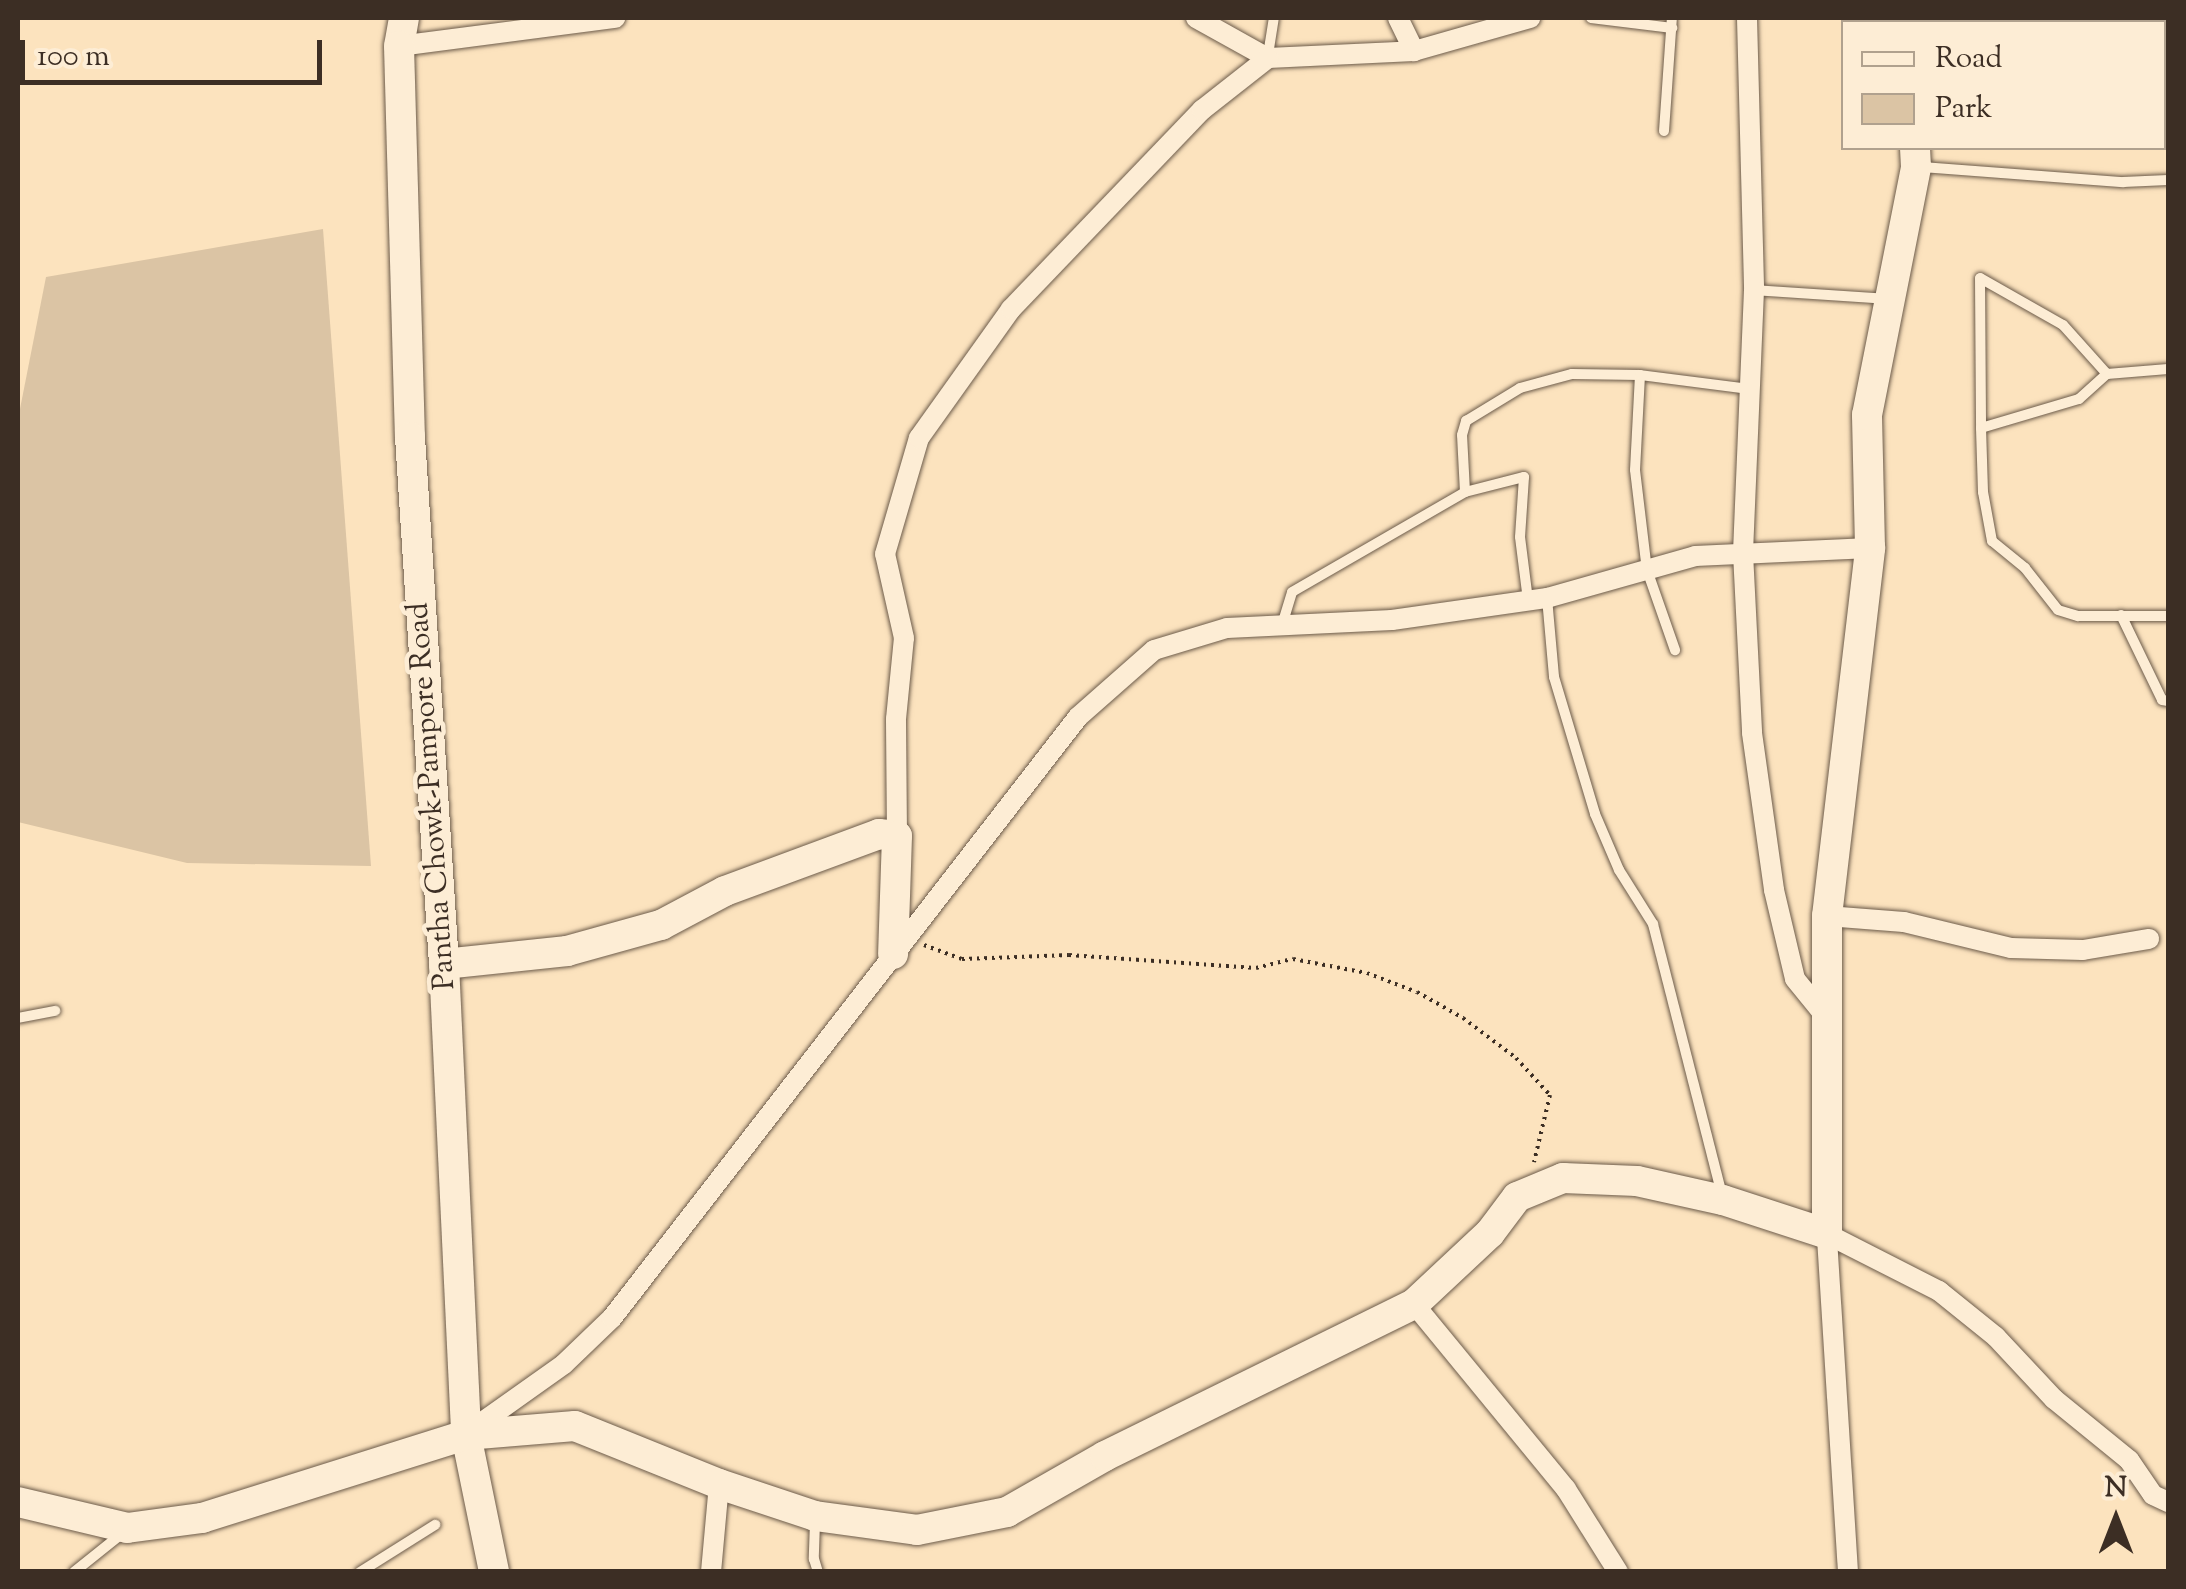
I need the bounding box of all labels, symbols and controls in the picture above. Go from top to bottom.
scale bar [25,20,328,82]
legend [1841,20,2166,150]
text: 100 m [37,36,110,79]
text: Road [1935,38,2002,81]
text: Park [1935,88,1992,131]
street label: Pantha Chowk-Pampore Road [402,601,464,991]
north arrow [2066,1469,2166,1569]
text: N [2105,1469,2127,1509]

